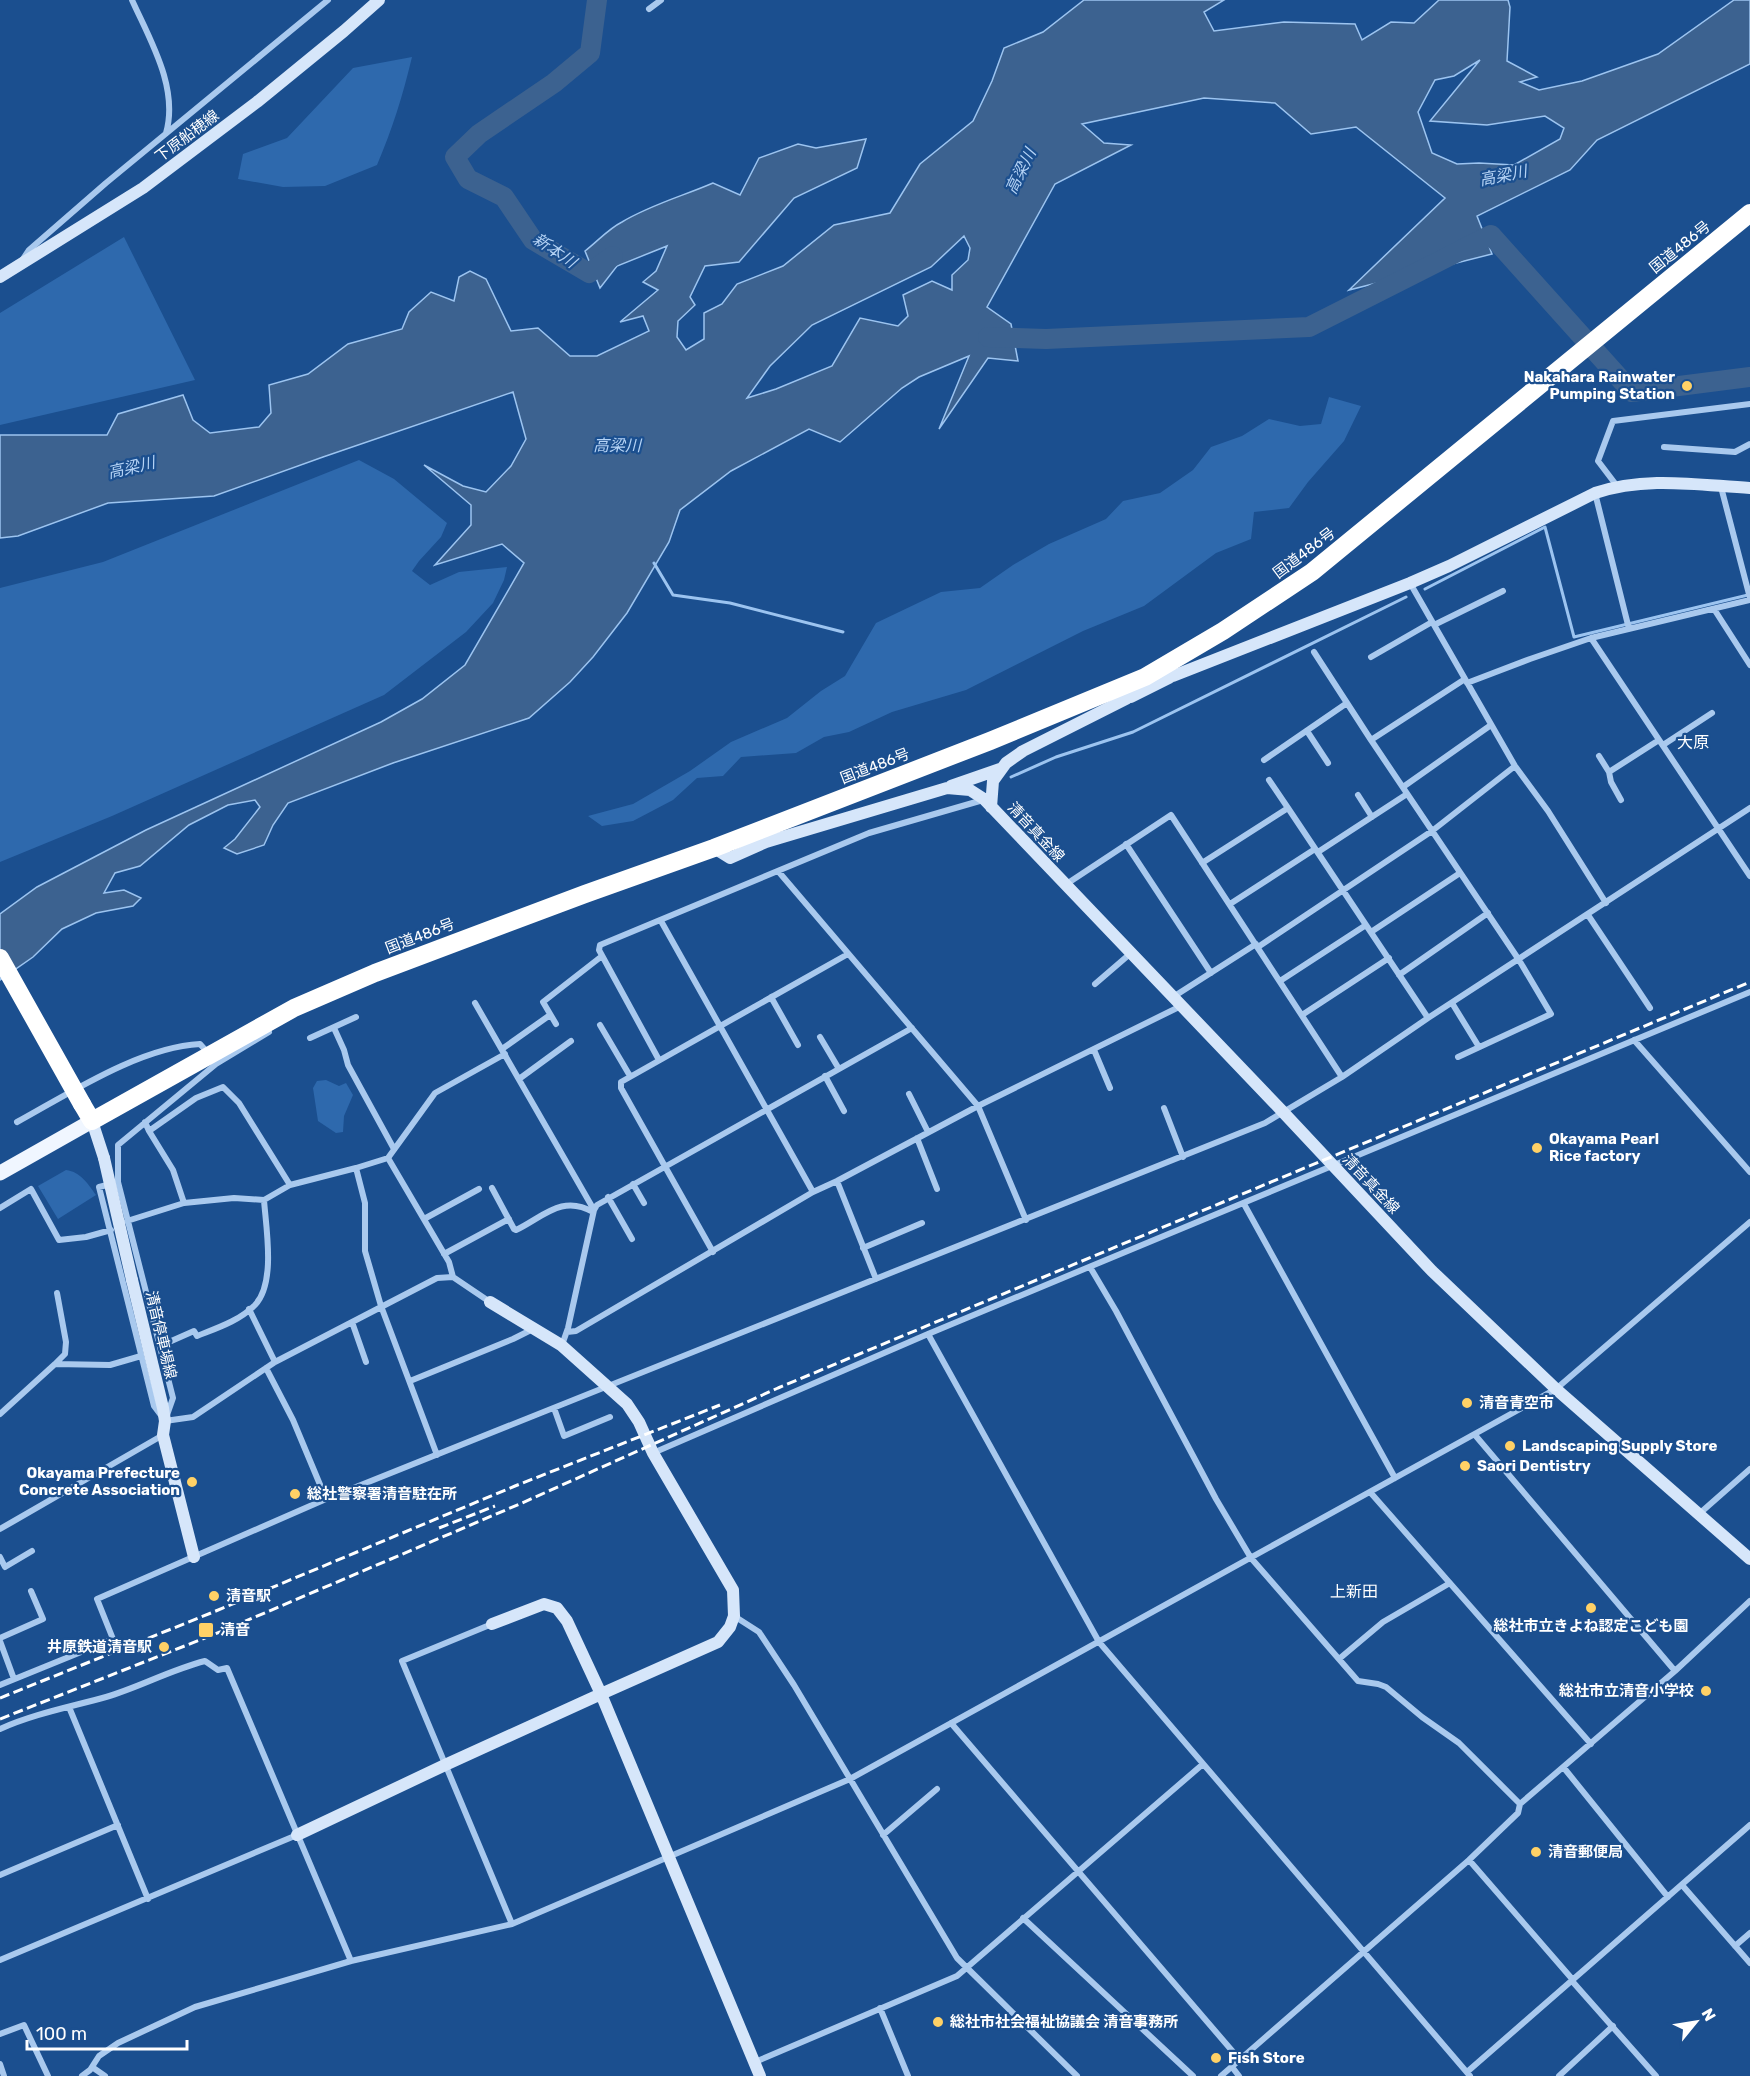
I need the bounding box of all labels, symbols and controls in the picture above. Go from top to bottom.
street label: 下原船穂線 [152,106,222,166]
water label: 高梁川 [1001,144,1040,197]
water label: 高梁川 [1478,161,1530,189]
street label: 国道486号 [1646,217,1714,277]
water label: 新本川 [530,229,582,273]
place label: Nakahara Rainwater Pumping Station [1524,368,1675,403]
marker: Nakahara Rainwater Pumping Station [1680,379,1694,393]
water label: 高梁川 [593,436,643,455]
water label: 高梁川 [106,452,159,482]
street label: 国道486号 [1269,524,1339,582]
district label: 大原 [1677,733,1709,752]
street label: 国道486号 [838,745,912,787]
street label: 清音真金線 [1004,798,1068,866]
street label: 国道486号 [383,915,457,957]
place label: Okayama Pearl Rice factory [1549,1130,1659,1165]
marker: Okayama Pearl Rice factory [1530,1141,1544,1155]
street label: 清音真金線 [1339,1150,1403,1218]
street label: 清音停車場線 [142,1289,180,1381]
place label: 清音青空市 [1479,1394,1554,1412]
marker: 清音青空市 [1460,1396,1474,1410]
place label: Landscaping Supply Store [1522,1437,1717,1455]
marker: Landscaping Supply Store [1503,1439,1517,1453]
place label: Saori Dentistry [1477,1457,1591,1475]
marker: Saori Dentistry [1458,1459,1472,1473]
place label: Okayama Prefecture Concrete Association [19,1464,180,1499]
marker: Okayama Prefecture Concrete Association [185,1475,199,1489]
place label: 総社警察署清音駐在所 [307,1485,457,1503]
marker: 総社警察署清音駐在所 [288,1487,302,1501]
district label: 上新田 [1330,1582,1378,1601]
place label: 清音駅 [226,1587,271,1605]
marker: 清音駅 [207,1589,221,1603]
marker: 総社市立きよね認定こども園 [1584,1601,1598,1615]
place label: 総社市立きよね認定こども園 [1493,1617,1689,1635]
marker: 清音 [197,1621,215,1639]
place label: 清音 [220,1621,250,1639]
place label: 井原鉄道清音駅 [47,1638,152,1656]
marker: 井原鉄道清音駅 [157,1640,171,1654]
place label: 総社市立清音小学校 [1559,1682,1694,1700]
marker: 総社市立清音小学校 [1699,1684,1713,1698]
place label: 清音郵便局 [1548,1843,1623,1861]
marker: 清音郵便局 [1529,1845,1543,1859]
north arrow [1666,1992,1726,2052]
text: N [1697,2005,1720,2024]
scale bar [27,2013,188,2051]
place label: 総社市社会福祉協議会 清音事務所 [950,2013,1178,2031]
marker: 総社市社会福祉協議会 清音事務所 [931,2015,945,2029]
text: 100 m [36,2023,87,2045]
place label: Fish Store [1228,2049,1305,2067]
marker: Fish Store [1209,2051,1223,2065]

